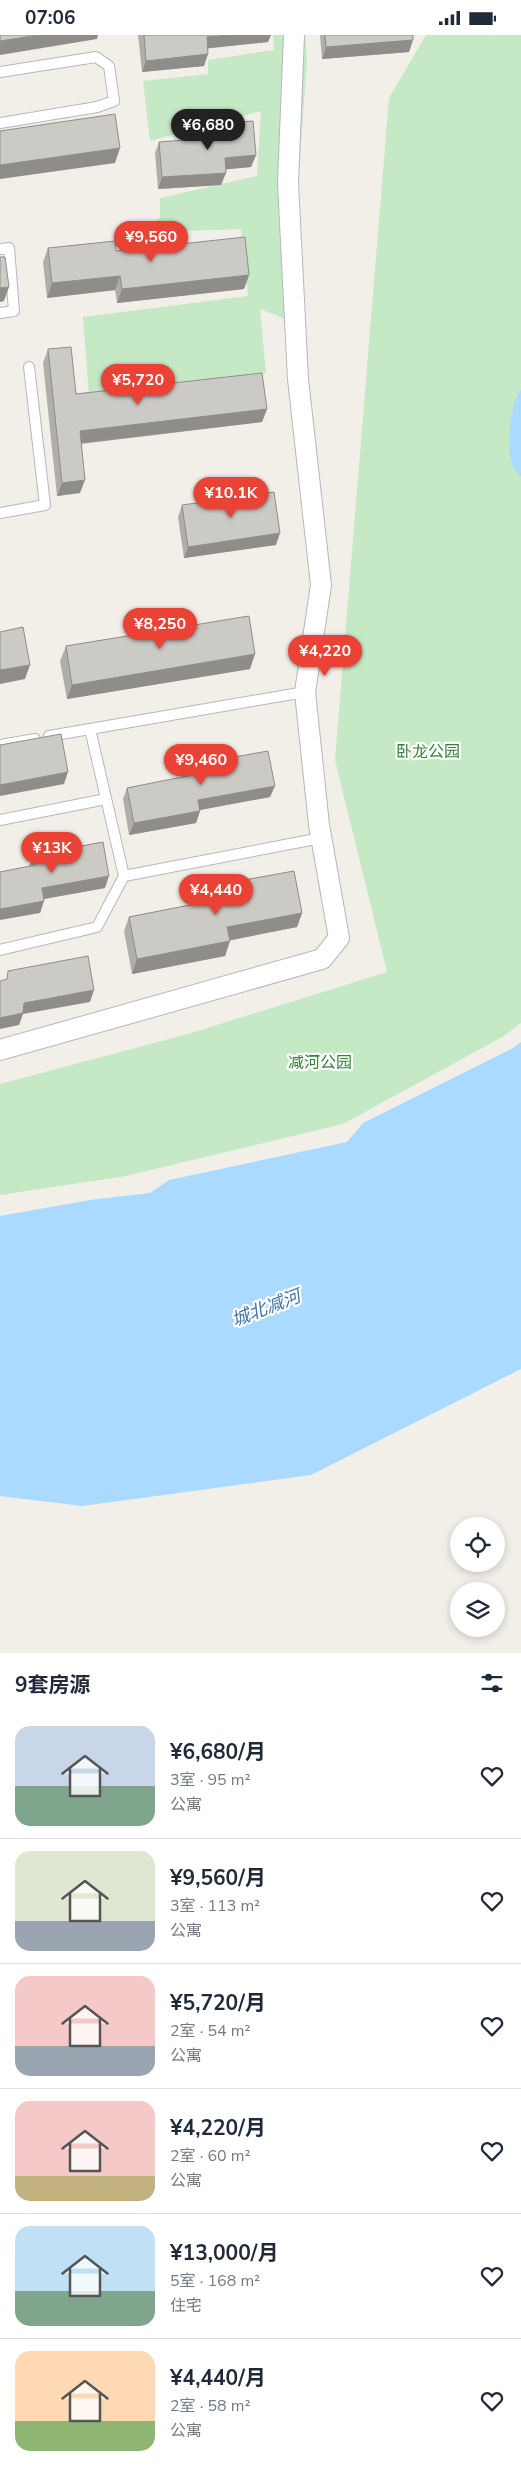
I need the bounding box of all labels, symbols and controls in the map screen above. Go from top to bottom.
text: 07:06 [25,5,75,31]
pin: ¥6,680 [167,109,249,151]
text: ¥6,680 [182,114,234,136]
pin: ¥9,560 [110,221,192,263]
text: ¥9,560 [125,226,177,248]
pin: ¥5,720 [97,363,179,406]
text: ¥5,720 [112,369,164,391]
pin: ¥10.1K [190,477,272,519]
text: ¥10.1K [205,482,258,504]
pin: ¥8,250 [119,607,201,650]
text: ¥8,250 [134,613,186,635]
pin: ¥4,220 [284,635,366,677]
text: ¥4,220 [299,640,351,662]
park label: 卧龙公园 [396,741,460,763]
pin: ¥9,460 [160,743,242,786]
text: ¥9,460 [175,749,227,771]
pin: ¥13K [22,831,82,874]
text: ¥13K [32,837,72,859]
pin: ¥4,440 [175,873,257,916]
text: ¥4,440 [190,879,242,901]
park label: 减河公园 [288,1052,352,1074]
water label: 城北减河 [228,1283,307,1332]
map controls [450,1517,505,1637]
button: locate [450,1517,505,1572]
button: layers [450,1582,505,1637]
icon: filters [478,1669,506,1697]
text: 9套房源 [15,1671,91,1699]
text: ¥6,680/月 [170,1738,266,1766]
icon: home [55,1746,115,1806]
icon: heart [478,1762,506,1790]
text: 3室 · 95 m² [170,1769,251,1791]
text: 公寓 [170,1794,202,1816]
text: ¥9,560/月 [170,1864,266,1892]
icon: home [55,1871,115,1931]
icon: heart [478,1887,506,1915]
text: 3室 · 113 m² [170,1895,260,1917]
text: 公寓 [170,1920,202,1942]
text: ¥5,720/月 [170,1989,266,2017]
icon: home [55,1996,115,2056]
icon: heart [478,2012,506,2040]
text: 2室 · 54 m² [170,2020,251,2042]
text: 公寓 [170,2045,202,2067]
text: ¥4,220/月 [170,2114,266,2142]
icon: home [55,2121,115,2181]
icon: heart [478,2137,506,2165]
text: 2室 · 60 m² [170,2145,251,2167]
text: 公寓 [170,2170,202,2192]
text: ¥13,000/月 [170,2239,278,2267]
icon: home [55,2246,115,2306]
icon: heart [478,2262,506,2290]
text: 5室 · 168 m² [170,2270,260,2292]
text: 住宅 [170,2295,202,2317]
text: ¥4,440/月 [170,2364,266,2392]
icon: home [55,2371,115,2431]
icon: heart [478,2387,506,2415]
text: 2室 · 58 m² [170,2395,251,2417]
text: 公寓 [170,2420,202,2442]

